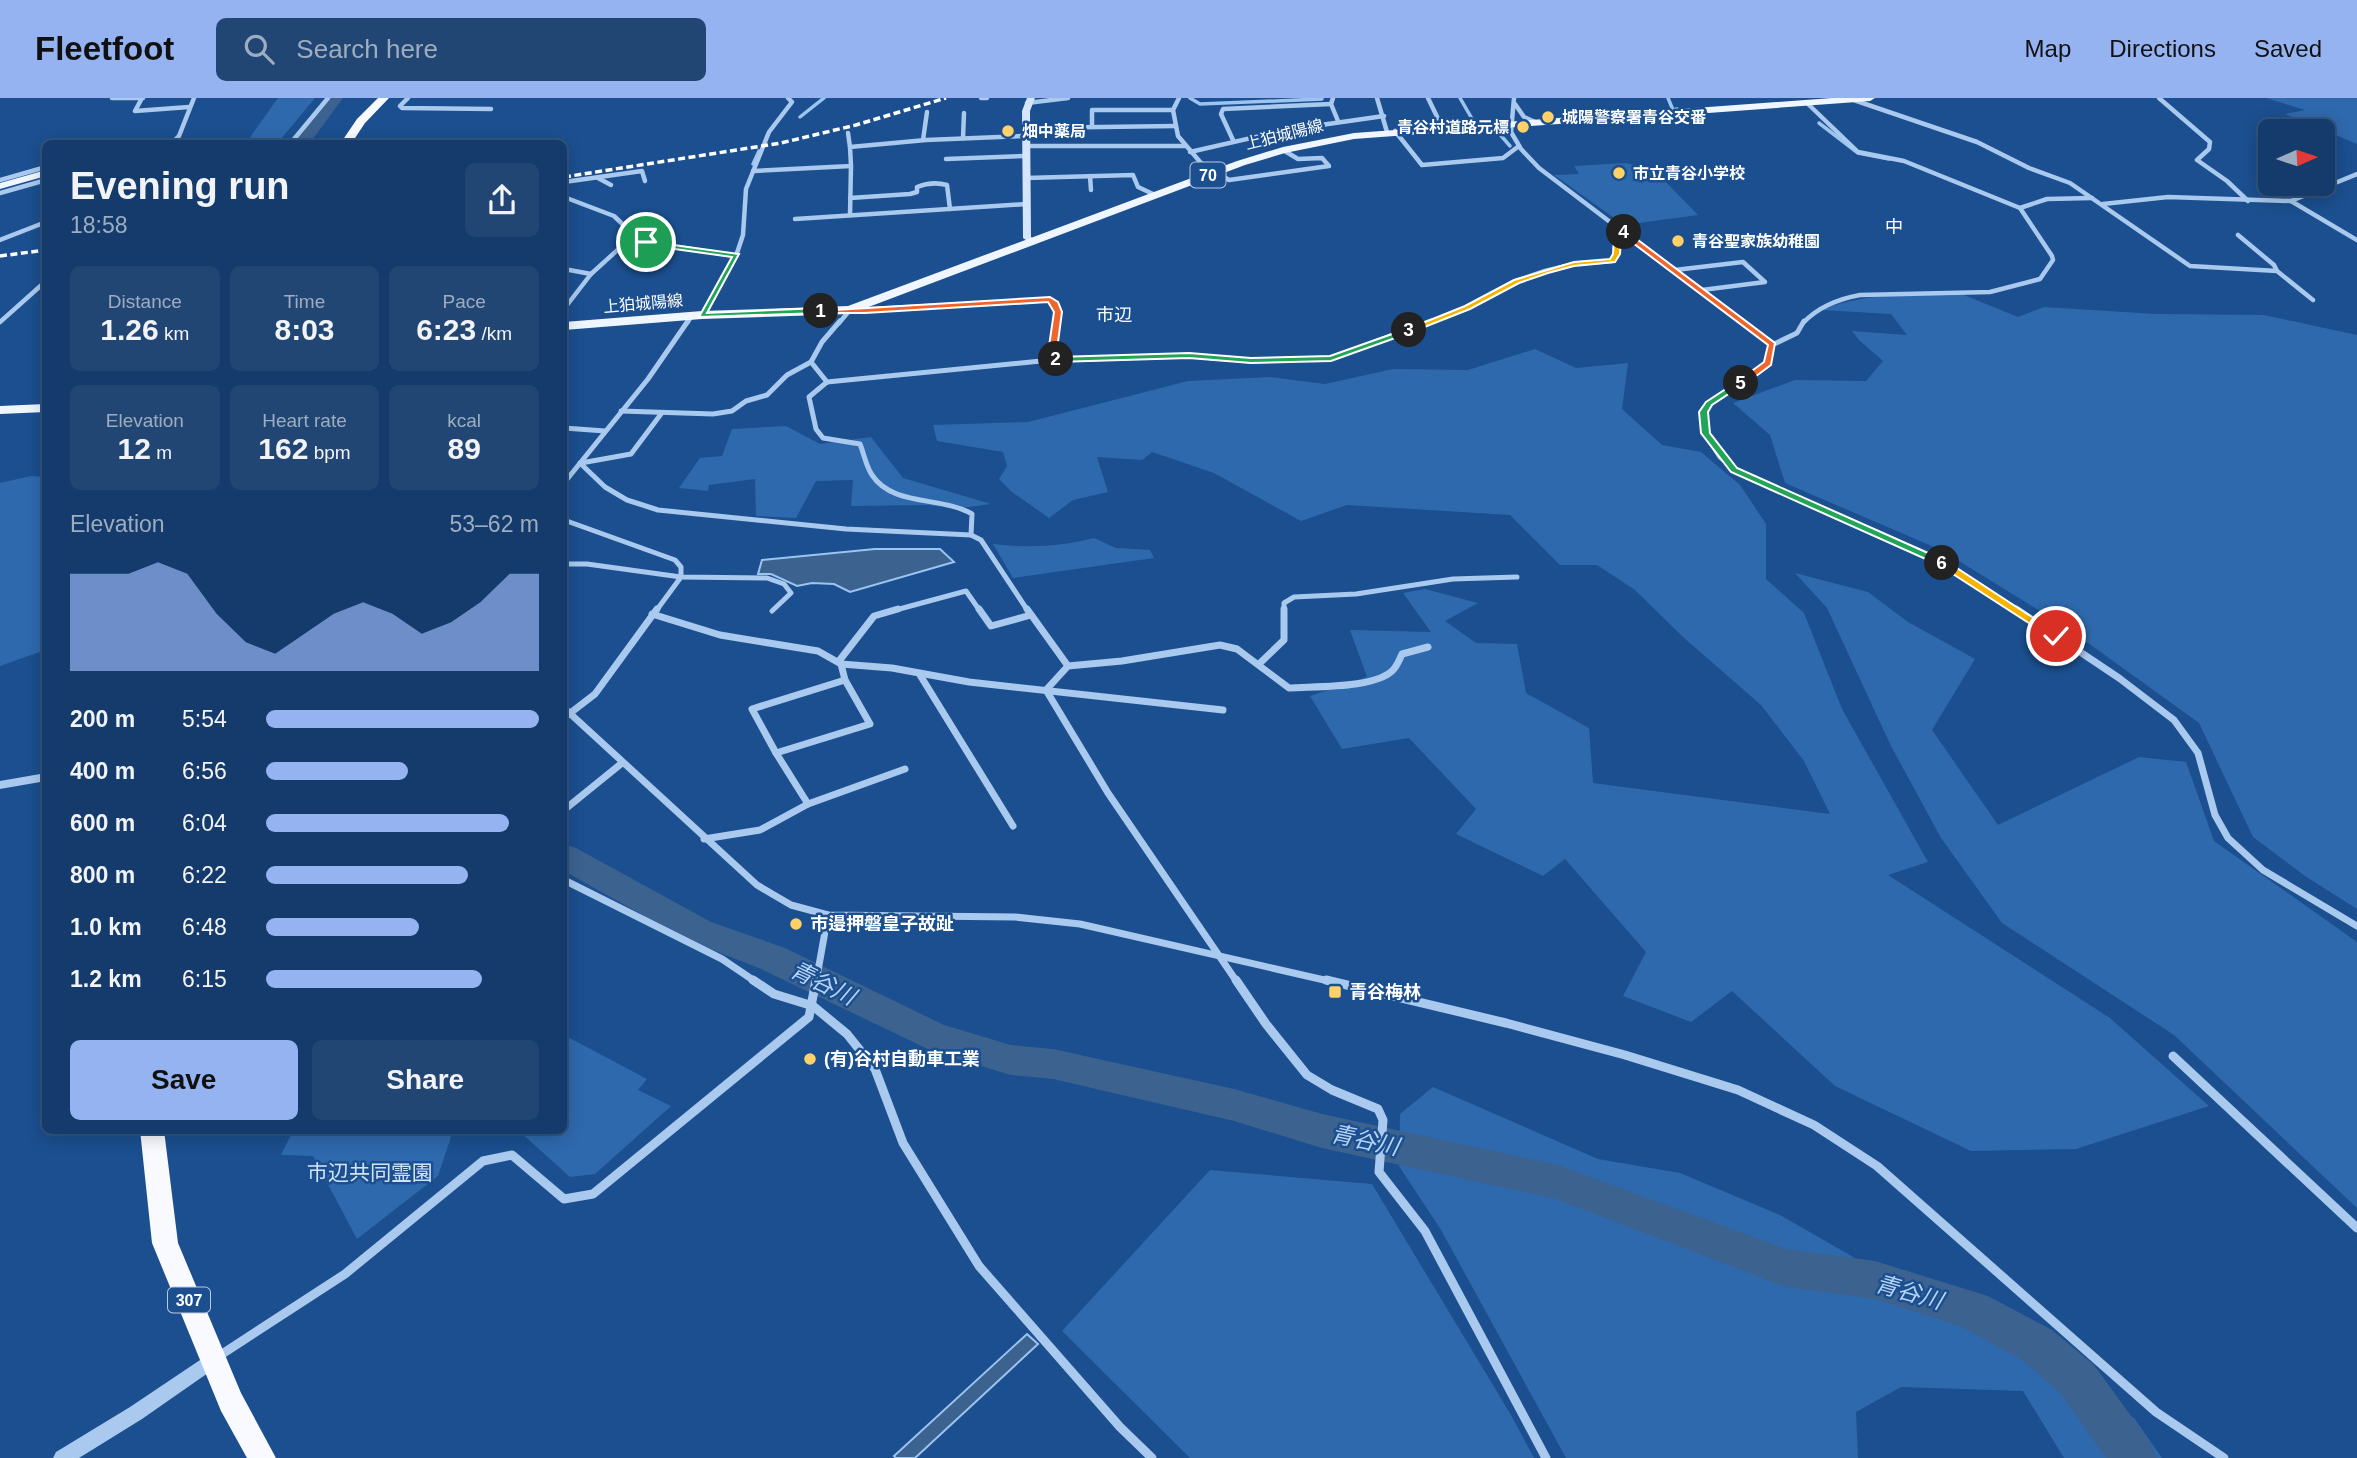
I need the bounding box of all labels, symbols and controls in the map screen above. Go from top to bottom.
search box [216,18,706,81]
text: Fleetfoot [35,30,174,67]
icon: search [240,30,278,68]
text: Search here [296,34,438,64]
text: Map [2025,35,2071,62]
text: Directions [2109,35,2216,62]
text: Saved [2254,35,2322,62]
place label: 城陽警察署青谷交番 [1562,108,1706,126]
marker: 城陽警察署青谷交番 [1540,109,1556,125]
street label: 上狛城陽線 [1243,117,1325,152]
place label: 青谷村道路元標 [1397,118,1509,136]
marker: 青谷村道路元標 [1515,119,1531,135]
north arrow [2258,119,2334,196]
map controls [2258,119,2335,196]
marker: 畑中薬局 [1000,123,1016,139]
place label: 畑中薬局 [1022,123,1086,140]
road number: 70 [1190,162,1226,188]
button: share [465,163,539,237]
text: Evening run [70,165,290,207]
marker: 市立青谷小学校 [1611,165,1627,181]
place label: 市立青谷小学校 [1633,165,1745,182]
text: 18:58 [70,212,128,238]
pin [616,212,676,272]
pin: 4 [1606,214,1642,250]
district label: 中 [1885,217,1903,237]
text: 4 [1618,221,1629,242]
icon: arrive [627,223,665,261]
place label: 青谷聖家族幼稚園 [1692,232,1820,250]
marker: 青谷聖家族幼稚園 [1670,233,1686,249]
text: Distance [108,291,182,312]
text: Time [284,291,325,312]
text: Pace [443,291,486,312]
street label: 上狛城陽線 [602,292,684,315]
pin: 1 [804,294,838,328]
text: 1 [815,300,826,321]
district label: 市辺 [1096,305,1132,325]
text: 1.26 [100,313,159,346]
text: 8:03 [274,313,335,346]
text: 6:23 [416,313,476,346]
pin: 3 [1392,313,1426,348]
text: 3 [1403,319,1414,340]
text: km [159,323,189,344]
text: /km [476,323,512,344]
pin: 2 [1038,342,1074,376]
text: 2 [1050,348,1061,369]
pin: 5 [1724,366,1758,400]
text: 5 [1735,372,1746,393]
text: Elevation [106,410,184,431]
text: Heart rate [262,410,347,431]
text: kcal [447,410,481,431]
text: 12 [118,432,151,465]
text: 162 [258,432,308,465]
text: 89 [447,432,481,465]
text: m [151,442,172,463]
text: bpm [308,442,351,463]
text: Elevation [70,511,165,537]
text: 53–62 m [449,511,539,537]
pin: 6 [1924,546,1960,580]
text: 6 [1936,552,1947,573]
pin [2026,606,2086,666]
icon: check [2037,617,2075,655]
text: 200 m [70,706,135,732]
text: 5:54 [182,706,227,732]
text: 400 m [70,758,135,784]
text: 6:56 [182,758,227,784]
text: 600 m [70,810,135,836]
text: 6:04 [182,810,227,836]
text: 800 m [70,862,135,888]
text: 6:22 [182,862,227,888]
text: 1.0 km [70,914,142,940]
text: 6:48 [182,914,227,940]
place label: 市邉押磐皇子故趾 [810,914,954,934]
marker: 市邉押磐皇子故趾 [788,916,804,932]
water label: 青谷川 [786,956,862,1011]
text: 1.2 km [70,966,142,992]
text: 6:15 [182,966,227,992]
place label: 青谷梅林 [1349,982,1421,1002]
marker: 青谷梅林 [1327,984,1343,1000]
button: Save [70,1040,298,1120]
button: Share [312,1040,539,1120]
place label: (有)谷村自動車工業 [824,1049,980,1069]
marker: (有)谷村自動車工業 [802,1051,818,1067]
water label: 青谷川 [1329,1120,1404,1161]
park label: 市辺共同霊園 [307,1161,433,1184]
water label: 青谷川 [1872,1270,1949,1315]
road number: 307 [168,1288,210,1312]

